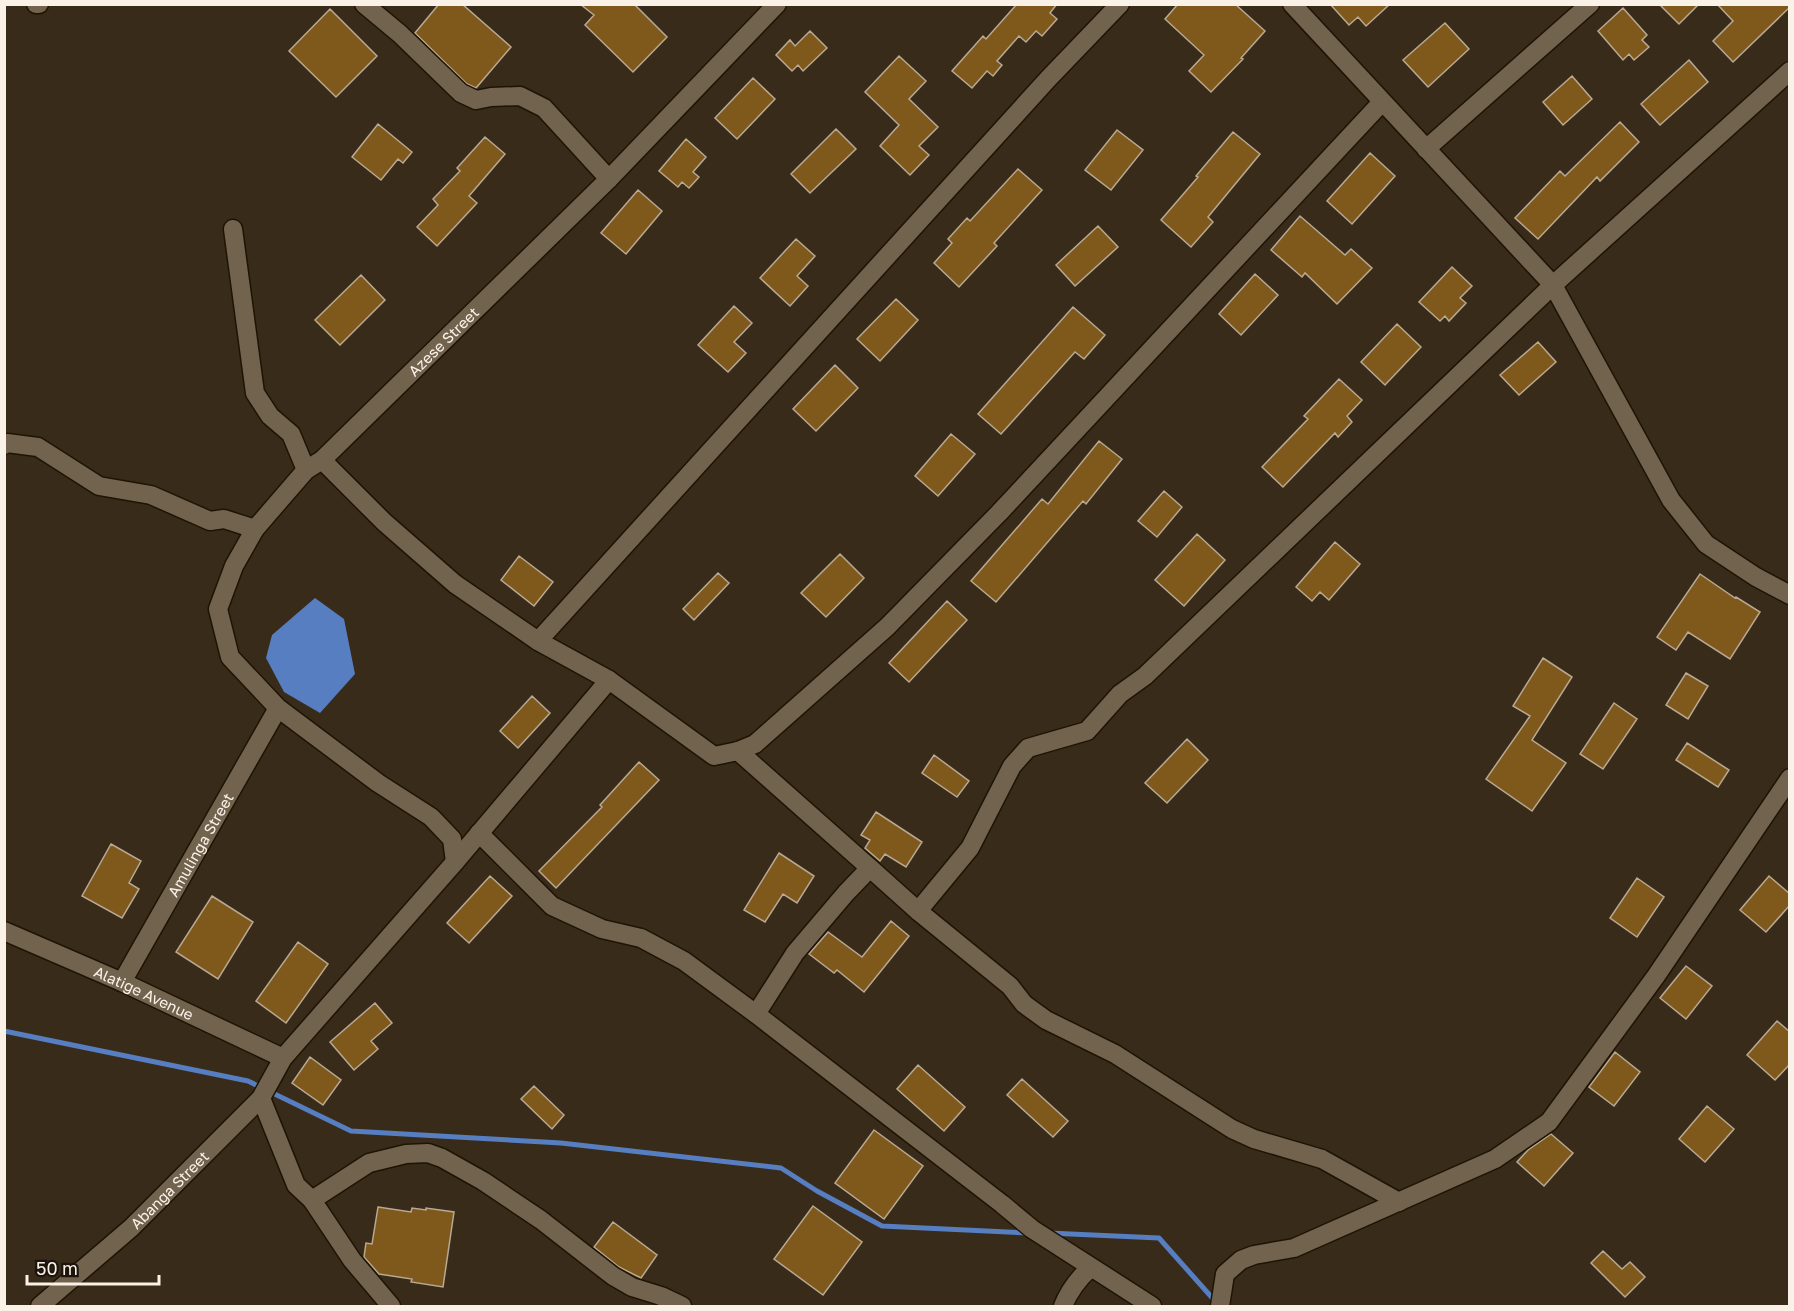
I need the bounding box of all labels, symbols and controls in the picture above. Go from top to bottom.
street label: Azese Street [404,303,482,380]
street label: Amulinga Street [164,790,237,900]
street label: Alatige Avenue [91,962,197,1024]
street label: Abanga Street [127,1147,212,1232]
scale bar [27,1248,159,1286]
text: 50 m [36,1257,78,1279]

